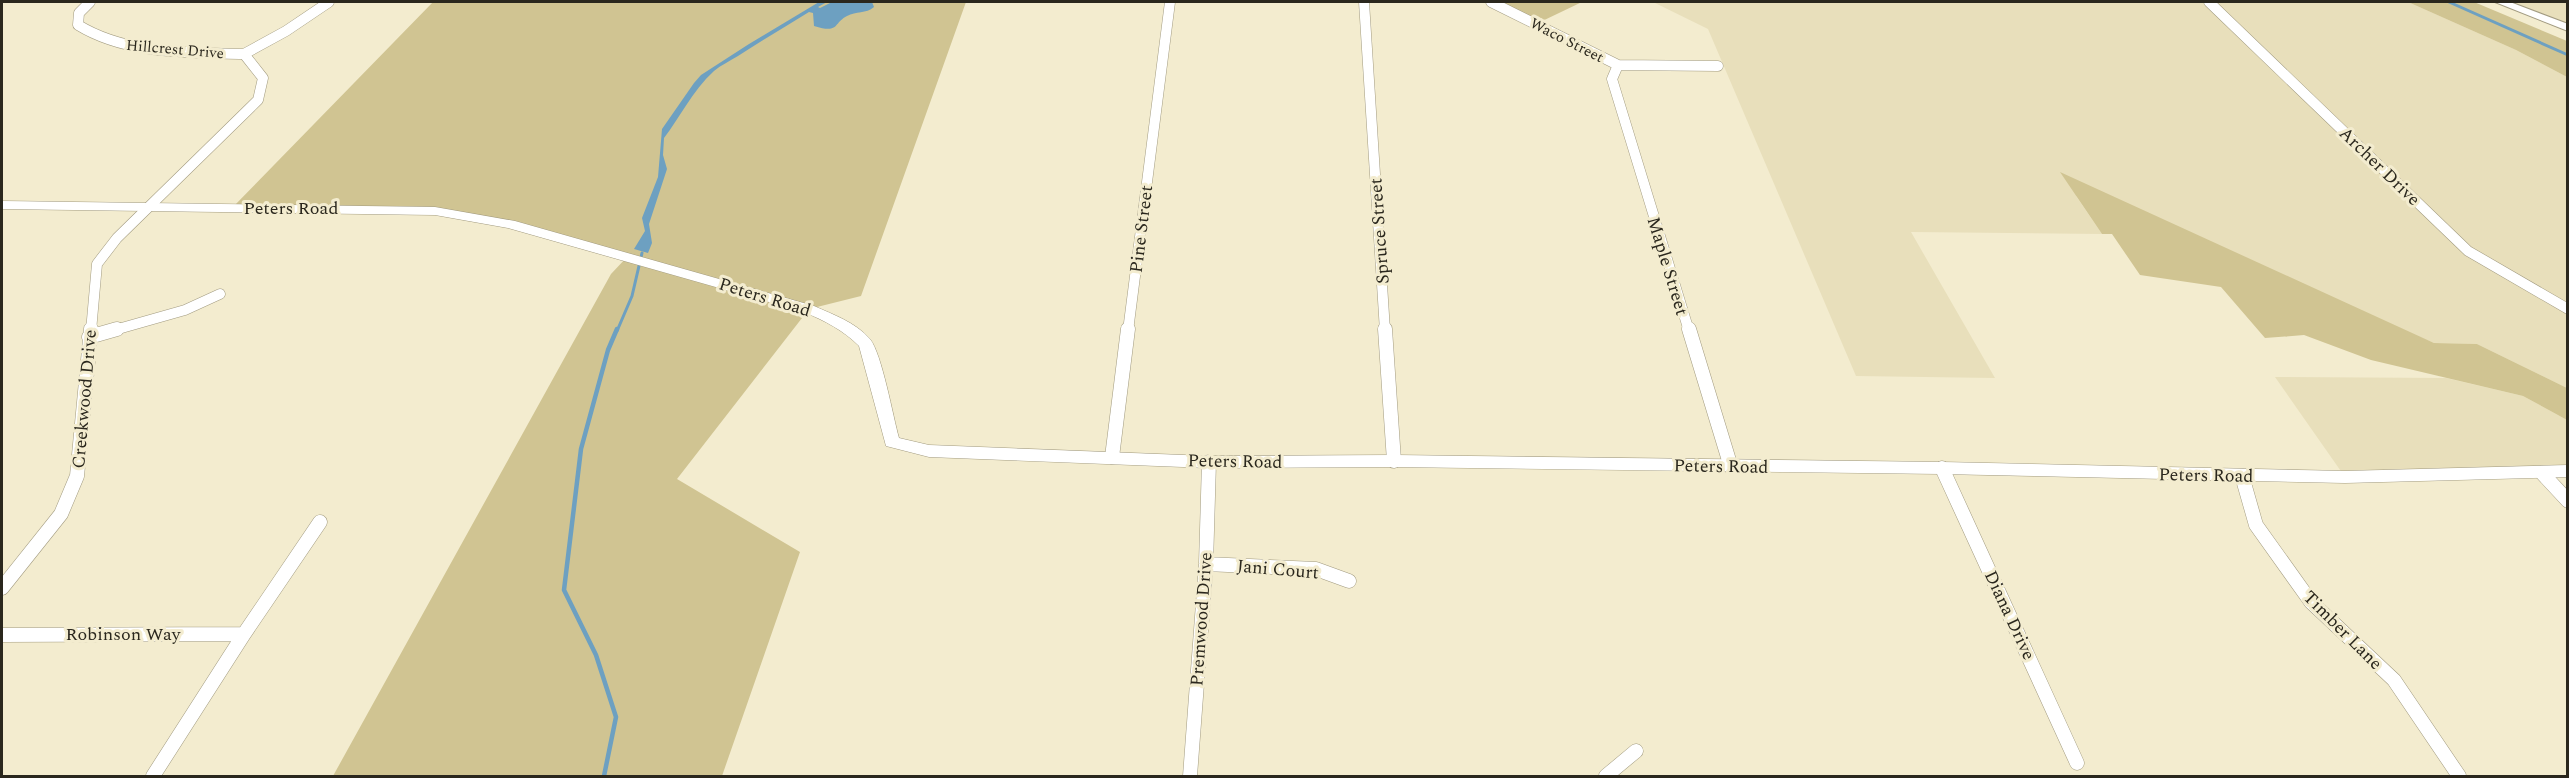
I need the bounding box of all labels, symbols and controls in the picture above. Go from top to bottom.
street label: Waco Street [1526,12,1608,69]
street label: Hillcrest Drive [125,34,225,65]
street label: Archer Drive [2333,120,2427,212]
street label: Spruce Street [1362,177,1397,285]
street label: Pine Street [1123,184,1160,274]
street label: Peters Road [244,195,338,222]
street label: Maple Street [1640,213,1695,319]
street label: Peters Road [716,271,814,324]
street label: Creekwood Drive [65,328,104,470]
street label: Peters Road [1187,447,1283,476]
street label: Peters Road [1673,452,1769,481]
street label: Peters Road [2158,461,2254,490]
street label: Premwood Drive [1183,551,1220,687]
street label: Jani Court [1236,552,1320,587]
street label: Diana Drive [1977,566,2042,664]
street label: Timber Lane [2297,584,2389,676]
street label: Robinson Way [66,621,182,648]

